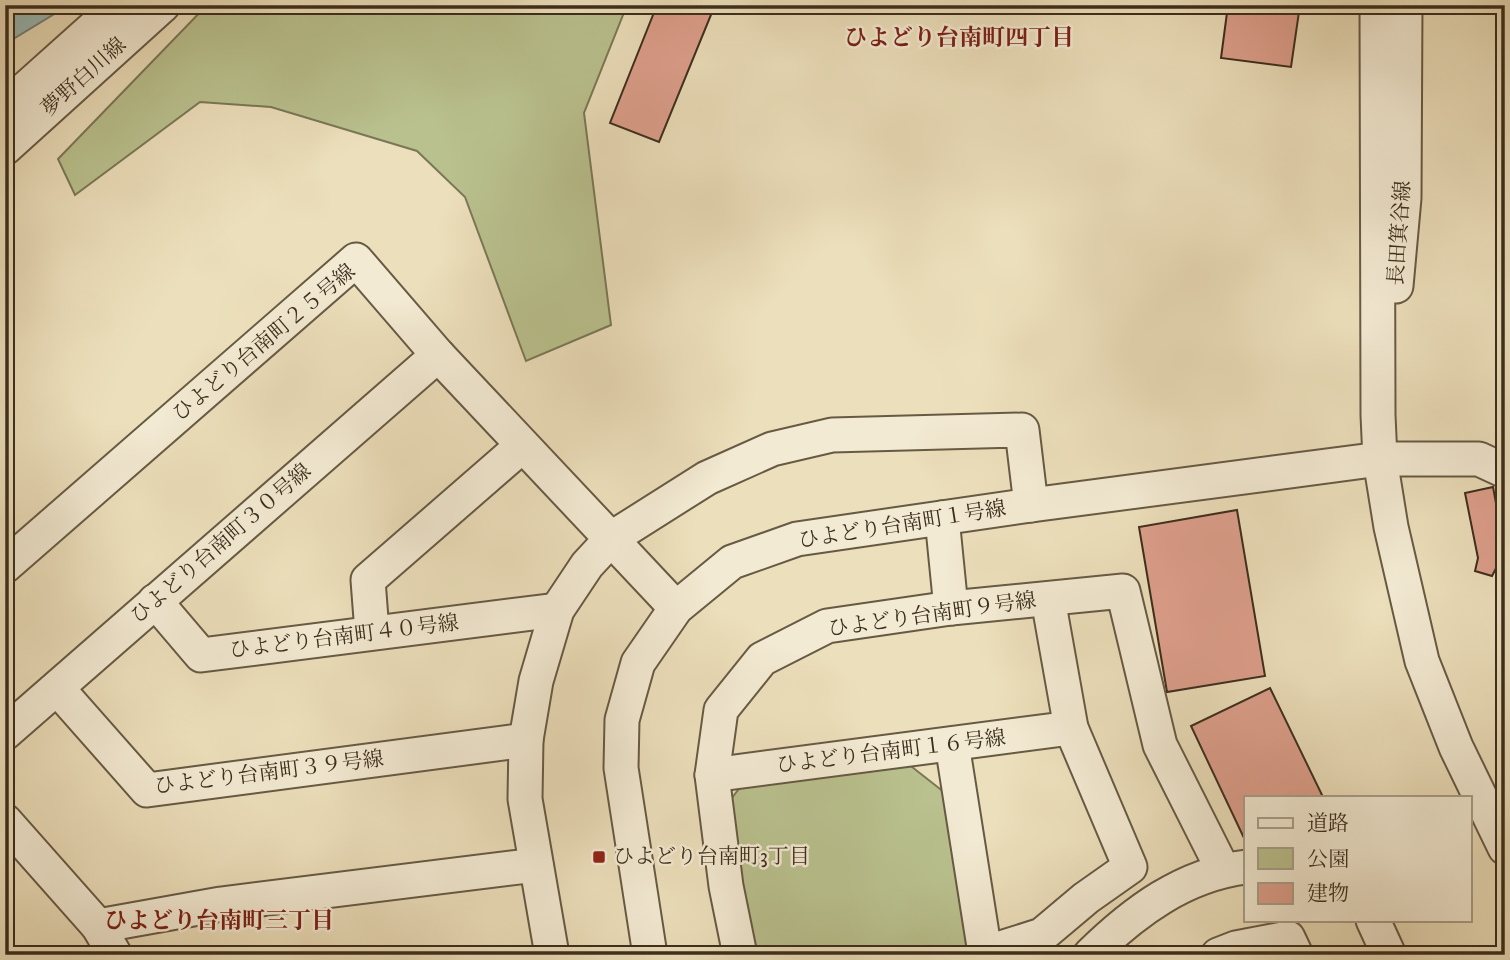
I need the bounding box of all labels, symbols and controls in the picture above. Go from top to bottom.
district label: ひよどり台南町四丁目 [844,24,1074,53]
street label: 夢野白川線 [36,32,132,122]
street label: 長田箕谷線 [1383,180,1417,286]
street label: ひよどり台南町２５号線 [167,259,361,427]
street label: ひよどり台南町３０号線 [125,458,317,630]
street label: ひよどり台南町１号線 [796,496,1008,554]
street label: ひよどり台南町９号線 [826,588,1038,642]
street label: ひよどり台南町４０号線 [228,610,460,664]
street label: ひよどり台南町１６号線 [775,725,1007,779]
street label: ひよどり台南町３９号線 [153,746,385,800]
legend [1244,796,1472,922]
text: 道路 [1307,811,1349,837]
place label: ひよどり台南町3丁目 [613,844,810,870]
text: 公園 [1307,847,1349,873]
marker: ひよどり台南町3丁目 [591,849,607,865]
text: 建物 [1307,881,1349,907]
district label: ひよどり台南町三丁目 [104,907,334,936]

